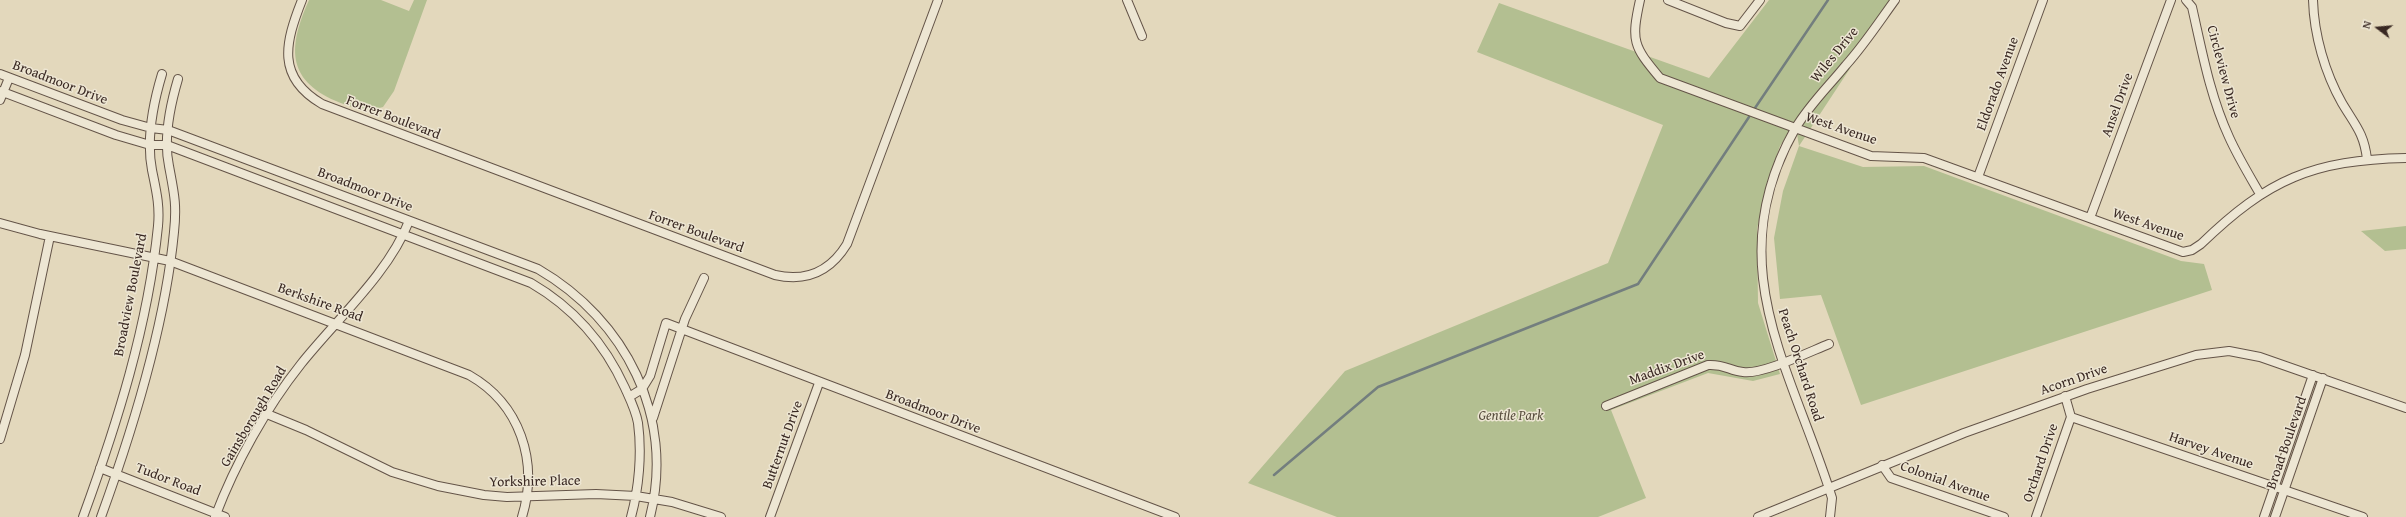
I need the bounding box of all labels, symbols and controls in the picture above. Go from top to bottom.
north arrow [2358,8,2398,48]
text: N [2358,19,2375,30]
street label: Wiles Drive [1808,24,1862,86]
street label: Circleview Drive [2203,24,2243,120]
street label: Eldorado Avenue [1973,35,2023,133]
street label: Broadmoor Drive [10,57,110,109]
street label: Ansel Drive [2099,71,2137,139]
street label: Forrer Boulevard [343,92,443,144]
street label: West Avenue [1803,109,1879,149]
street label: Broadmoor Drive [315,164,415,216]
street label: West Avenue [2110,205,2186,245]
street label: Forrer Boulevard [646,207,746,257]
street label: Broadview Boulevard [111,232,151,358]
street label: Berkshire Road [275,280,365,326]
street label: Peach Orchard Road [1774,306,1826,424]
street label: Maddix Drive [1627,347,1707,389]
street label: Acorn Drive [2038,361,2110,399]
street label: Gainsborough Road [217,364,291,470]
street label: Broadmoor Drive [883,386,983,438]
street label: Broad Boulevard [2263,394,2311,492]
street label: Butternut Drive [759,399,807,491]
park label: Gentile Park [1479,408,1543,424]
street label: Orchard Drive [2020,421,2062,505]
street label: Harvey Avenue [2167,429,2255,473]
street label: Colonial Avenue [1898,458,1992,506]
street label: Tudor Road [133,460,203,500]
street label: Yorkshire Place [489,473,581,491]

